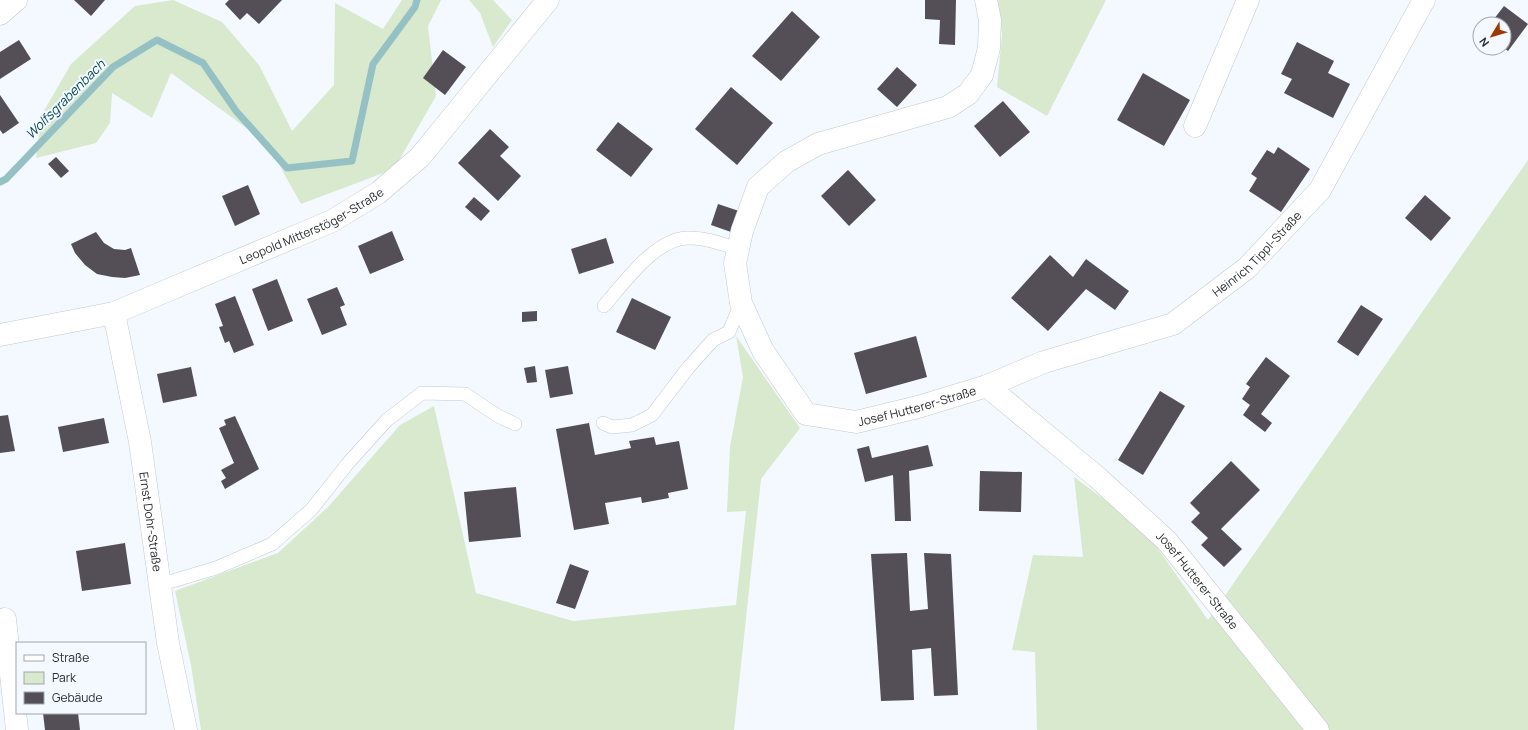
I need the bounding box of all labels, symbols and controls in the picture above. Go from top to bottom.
north arrow [1472,16,1512,56]
text: N [1475,35,1492,50]
water label: Wolfsgrabenbach [21,54,110,143]
street label: Leopold Mitterstöger-Straße [237,184,387,268]
street label: Heinrich Tippl-Straße [1208,207,1305,300]
street label: Josef Hutterer-Straße [856,381,978,430]
street label: Ernst Dohr-Straße [136,471,166,573]
street label: Josef Hutterer-Straße [1153,527,1243,633]
legend [16,642,146,714]
text: Straße [52,649,89,666]
text: Park [52,669,77,686]
text: Gebäude [52,689,103,706]

